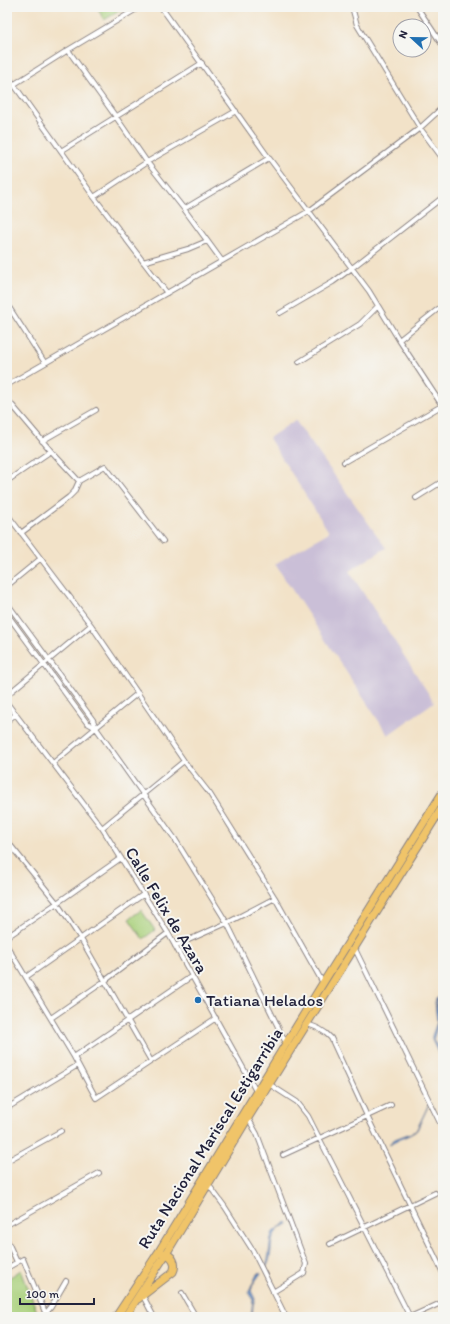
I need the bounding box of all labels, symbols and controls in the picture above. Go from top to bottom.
north arrow [392,18,432,58]
text: N [396,29,411,40]
street label: Calle Felix de Azara [121,843,213,977]
place label: Tatiana Helados [206,990,323,1010]
marker: Tatiana Helados [193,995,203,1005]
street label: Ruta Nacional Mariscal Estigarribia [134,1024,286,1252]
scale bar [20,1280,94,1306]
text: 100 m [26,1287,59,1301]

